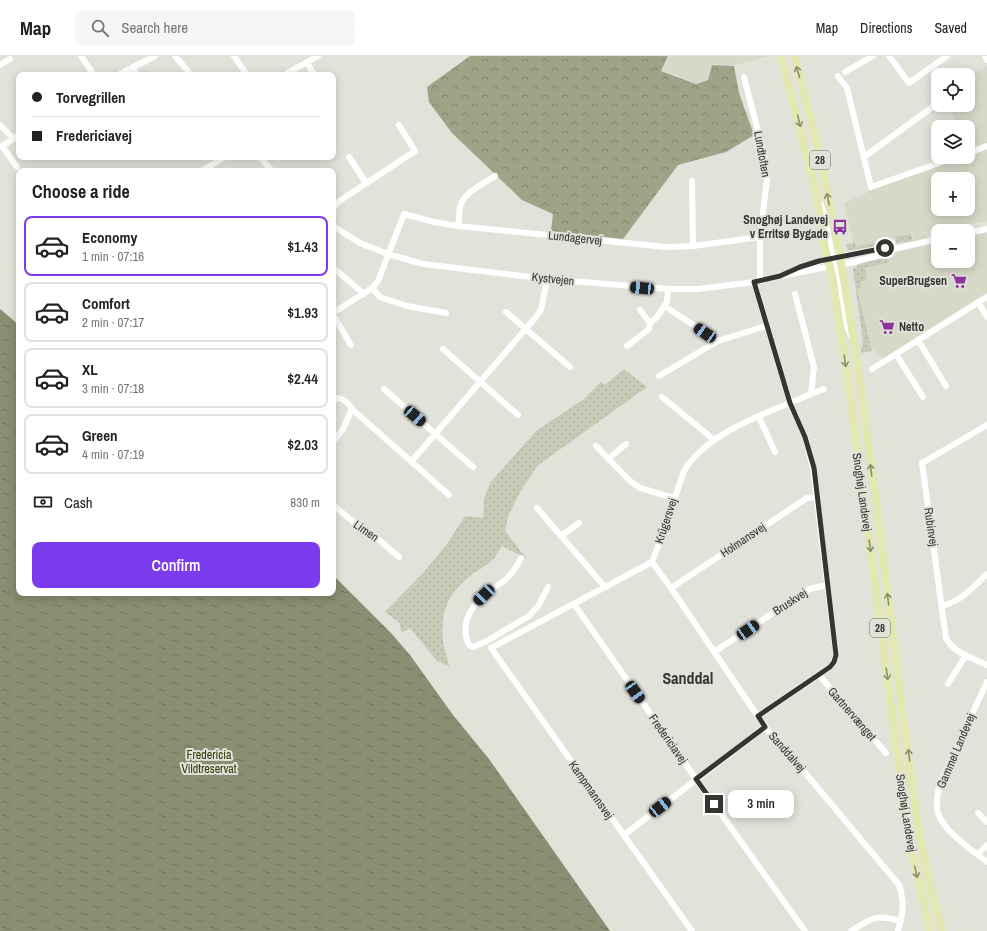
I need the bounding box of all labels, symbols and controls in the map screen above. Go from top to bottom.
search box [75,10,355,46]
text: Map [20,15,51,41]
icon: search [89,17,111,39]
text: Search here [121,17,188,38]
text: Map [816,19,838,37]
text: Directions [860,19,912,37]
text: Saved [934,19,967,37]
one-way arrow [794,66,801,79]
map controls [931,68,975,268]
button: locate [931,68,975,112]
text: Torvegrillen [56,87,126,108]
one-way arrow [795,114,803,127]
button: layers [931,120,975,164]
text: Fredericiavej [56,125,132,146]
street label: Lundtoften [750,130,774,178]
road number: 28 [810,151,830,169]
button: + [931,172,975,216]
text: Choose a ride [32,179,130,204]
one-way arrow [824,192,832,205]
place label: Snoghøj Landevej v Erritsø Bygade [743,212,829,242]
bus stop icon: Snoghøj Landevej v Erritsø Bygade [831,218,849,236]
button: − [931,224,975,268]
text: Economy [82,227,137,248]
street label: Lundagervej [547,227,603,249]
icon: car [34,228,70,264]
text: $1.43 [287,236,318,257]
route start [876,239,894,257]
text: 1 min · 07:16 [82,248,144,265]
street label: Kystvejen [531,269,575,289]
supermarket icon: SuperBrugsen [950,272,968,290]
place label: SuperBrugsen [879,273,947,289]
car [630,281,654,295]
text: Comfort [82,293,130,314]
icon: car [34,294,70,330]
text: $1.93 [287,302,318,323]
text: 2 min · 07:17 [82,314,144,331]
supermarket icon: Netto [878,318,896,336]
place label: Netto [899,319,924,335]
car [692,321,718,345]
one-way arrow [841,354,849,367]
text: XL [82,359,98,380]
icon: car [34,360,70,396]
text: $2.44 [287,368,318,389]
text: 3 min · 07:18 [82,380,144,397]
car [402,404,428,428]
text: Green [82,425,118,446]
icon: car [34,426,70,462]
text: $2.03 [287,434,318,455]
text: 4 min · 07:19 [82,446,144,463]
street label: Snoghøj Landevej [849,452,875,532]
one-way arrow [868,464,875,477]
icon: cash [32,491,54,513]
text: Cash [64,492,93,513]
text: 830 m [290,494,320,511]
street label: Krügersvej [651,496,681,546]
street label: Rubinvej [920,507,942,547]
street label: Limen [350,517,382,545]
street label: Holmansvej [717,519,769,561]
one-way arrow [866,539,873,552]
button: Confirm [32,542,320,588]
car [471,582,497,608]
street label: Bruskvej [770,585,810,619]
one-way arrow [884,593,892,606]
car [735,618,761,642]
road number: 28 [870,619,890,637]
district label: Sanddal [662,667,714,689]
one-way arrow [883,667,890,680]
car [623,679,647,705]
street label: Gartnervænget [824,684,880,744]
street label: Fredericiavej [645,711,691,767]
street label: Gammel Landevej [933,711,979,791]
street label: Sanddalvej [765,728,809,776]
park label: Fredericia Vildtreservat [181,747,237,777]
one-way arrow [905,749,913,762]
street label: Kampmannsvej [565,758,617,822]
street label: Snoghøj Landevej [892,773,920,853]
callout: 3 min [728,790,794,818]
car [647,795,673,819]
route end [705,795,723,813]
text: 3 min [747,795,775,812]
one-way arrow [912,865,920,878]

